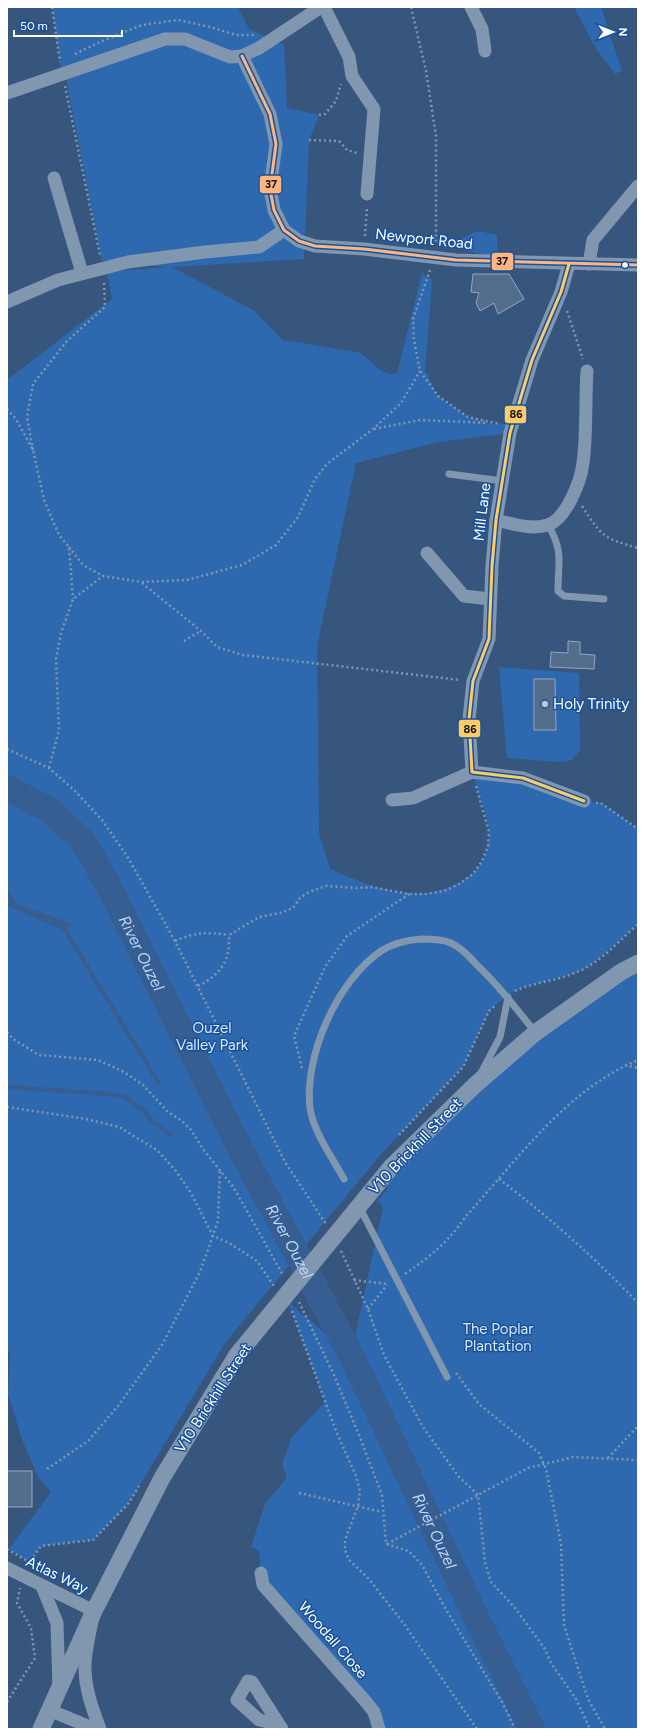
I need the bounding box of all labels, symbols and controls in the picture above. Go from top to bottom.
scale bar [14,12,122,38]
north arrow [593,12,633,52]
text: 50 m [20,19,48,33]
text: N [616,28,629,36]
line badge: 37 [259,175,282,194]
text: 37 [265,178,277,191]
street label: Newport Road [374,225,474,253]
line badge: 37 [491,252,514,271]
text: 37 [496,255,508,268]
unlabelled marker [620,260,630,270]
line badge: 86 [504,405,527,424]
text: 86 [509,408,523,421]
street label: Mill Lane [470,482,494,542]
place label: Holy Trinity [553,695,630,713]
marker: Holy Trinity [540,699,550,709]
line badge: 86 [458,719,481,738]
text: 86 [463,723,477,736]
water label: River Ouzel [115,912,169,994]
park label: Ouzel Valley Park [176,1019,249,1054]
street label: V10 Brickhill Street [364,1094,466,1198]
water label: River Ouzel [262,1201,318,1282]
park label: The Poplar Plantation [463,1320,533,1355]
street label: V10 Brickhill Street [171,1339,255,1456]
water label: River Ouzel [409,1490,461,1572]
street label: Atlas Way [23,1552,91,1598]
street label: Woodall Close [295,1598,371,1682]

